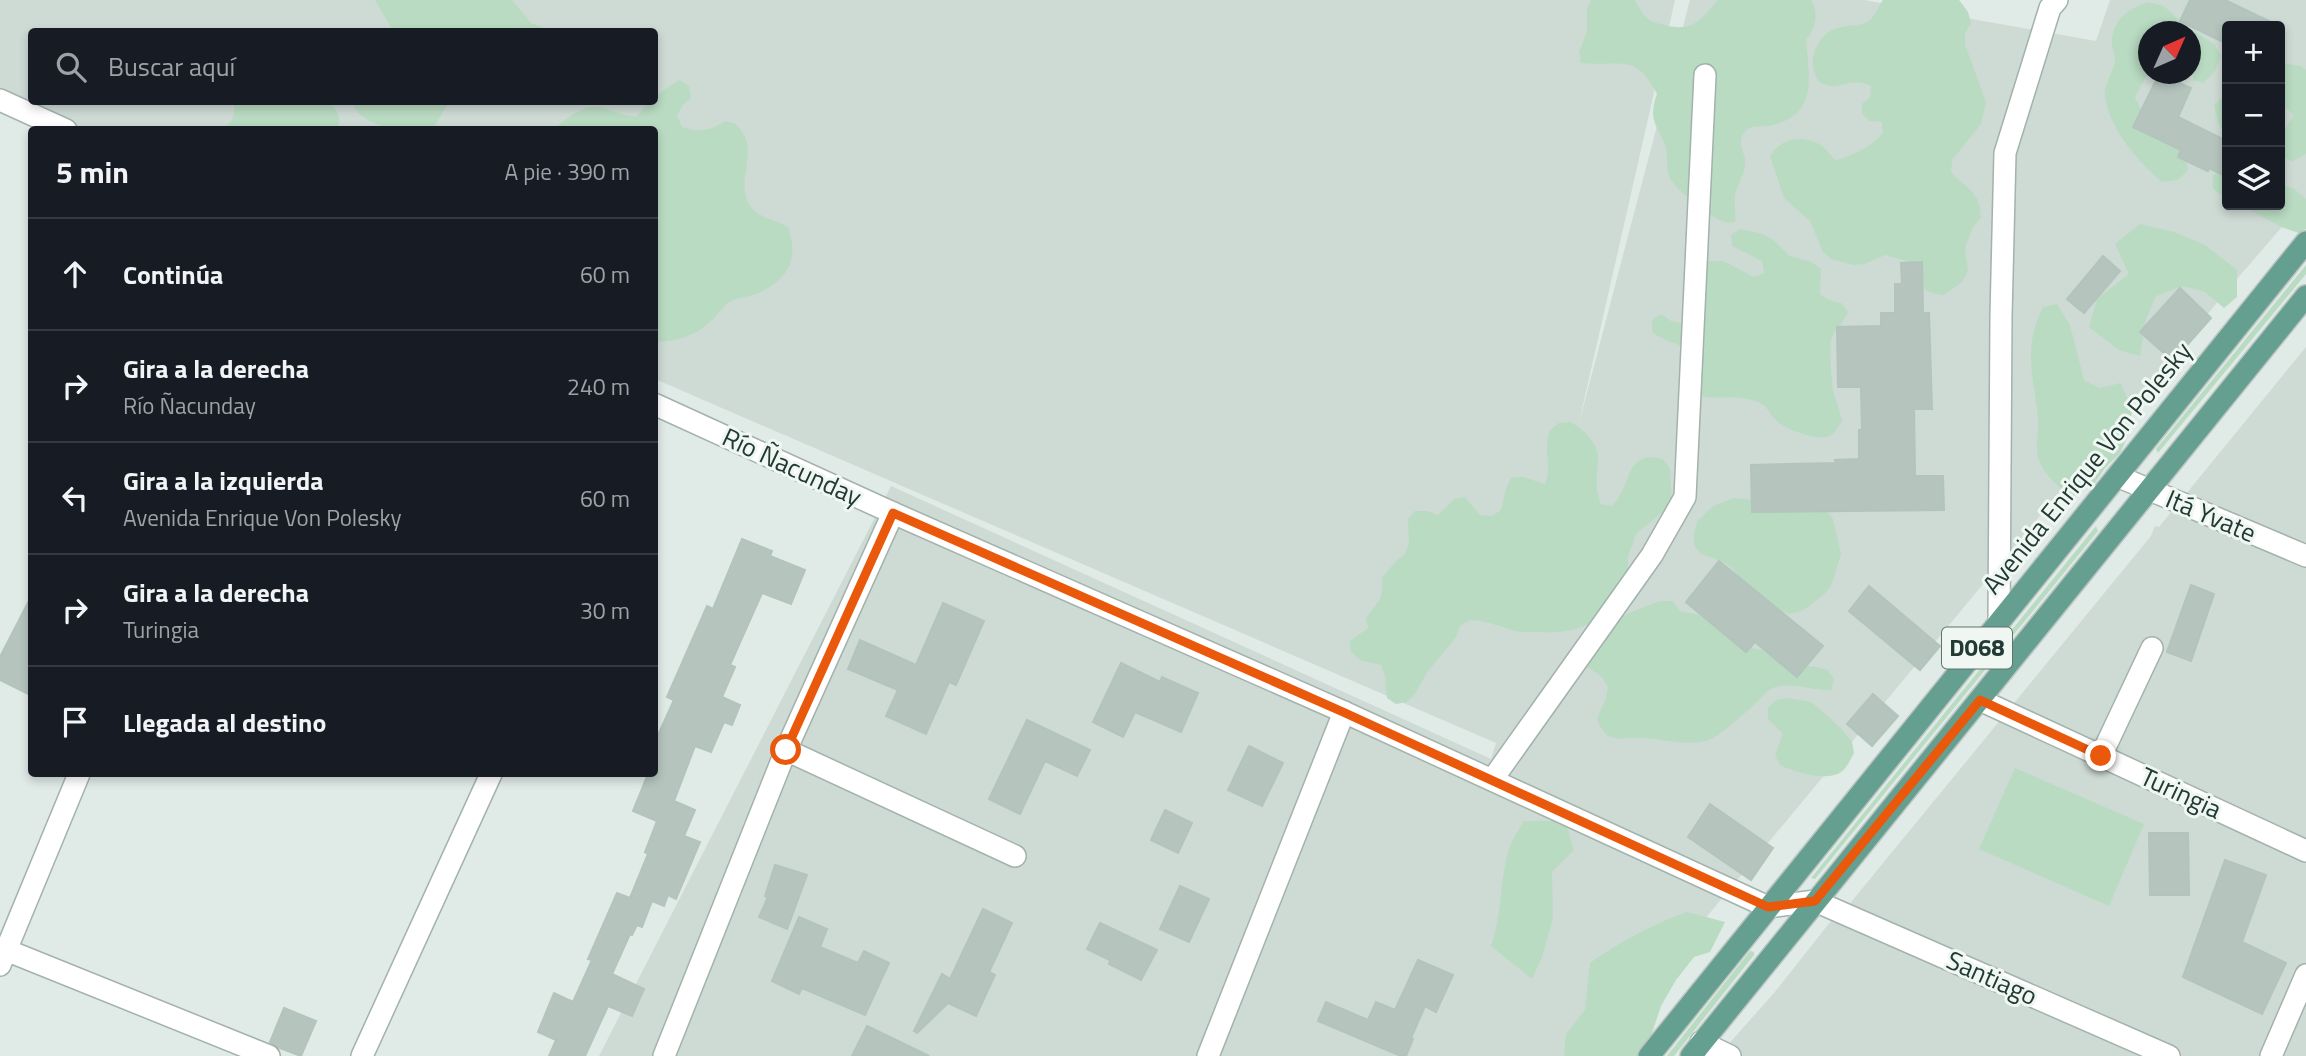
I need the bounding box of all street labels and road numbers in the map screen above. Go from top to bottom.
street label: Avenida Enrique Von Polesky [1972,333,2201,602]
street label: Río Ñacunday [716,417,868,516]
street label: Itá Yvate [2160,479,2262,552]
road number: D068 [1942,628,2012,668]
street label: Turingia [2134,757,2228,828]
street label: Santiago [1940,940,2044,1015]

